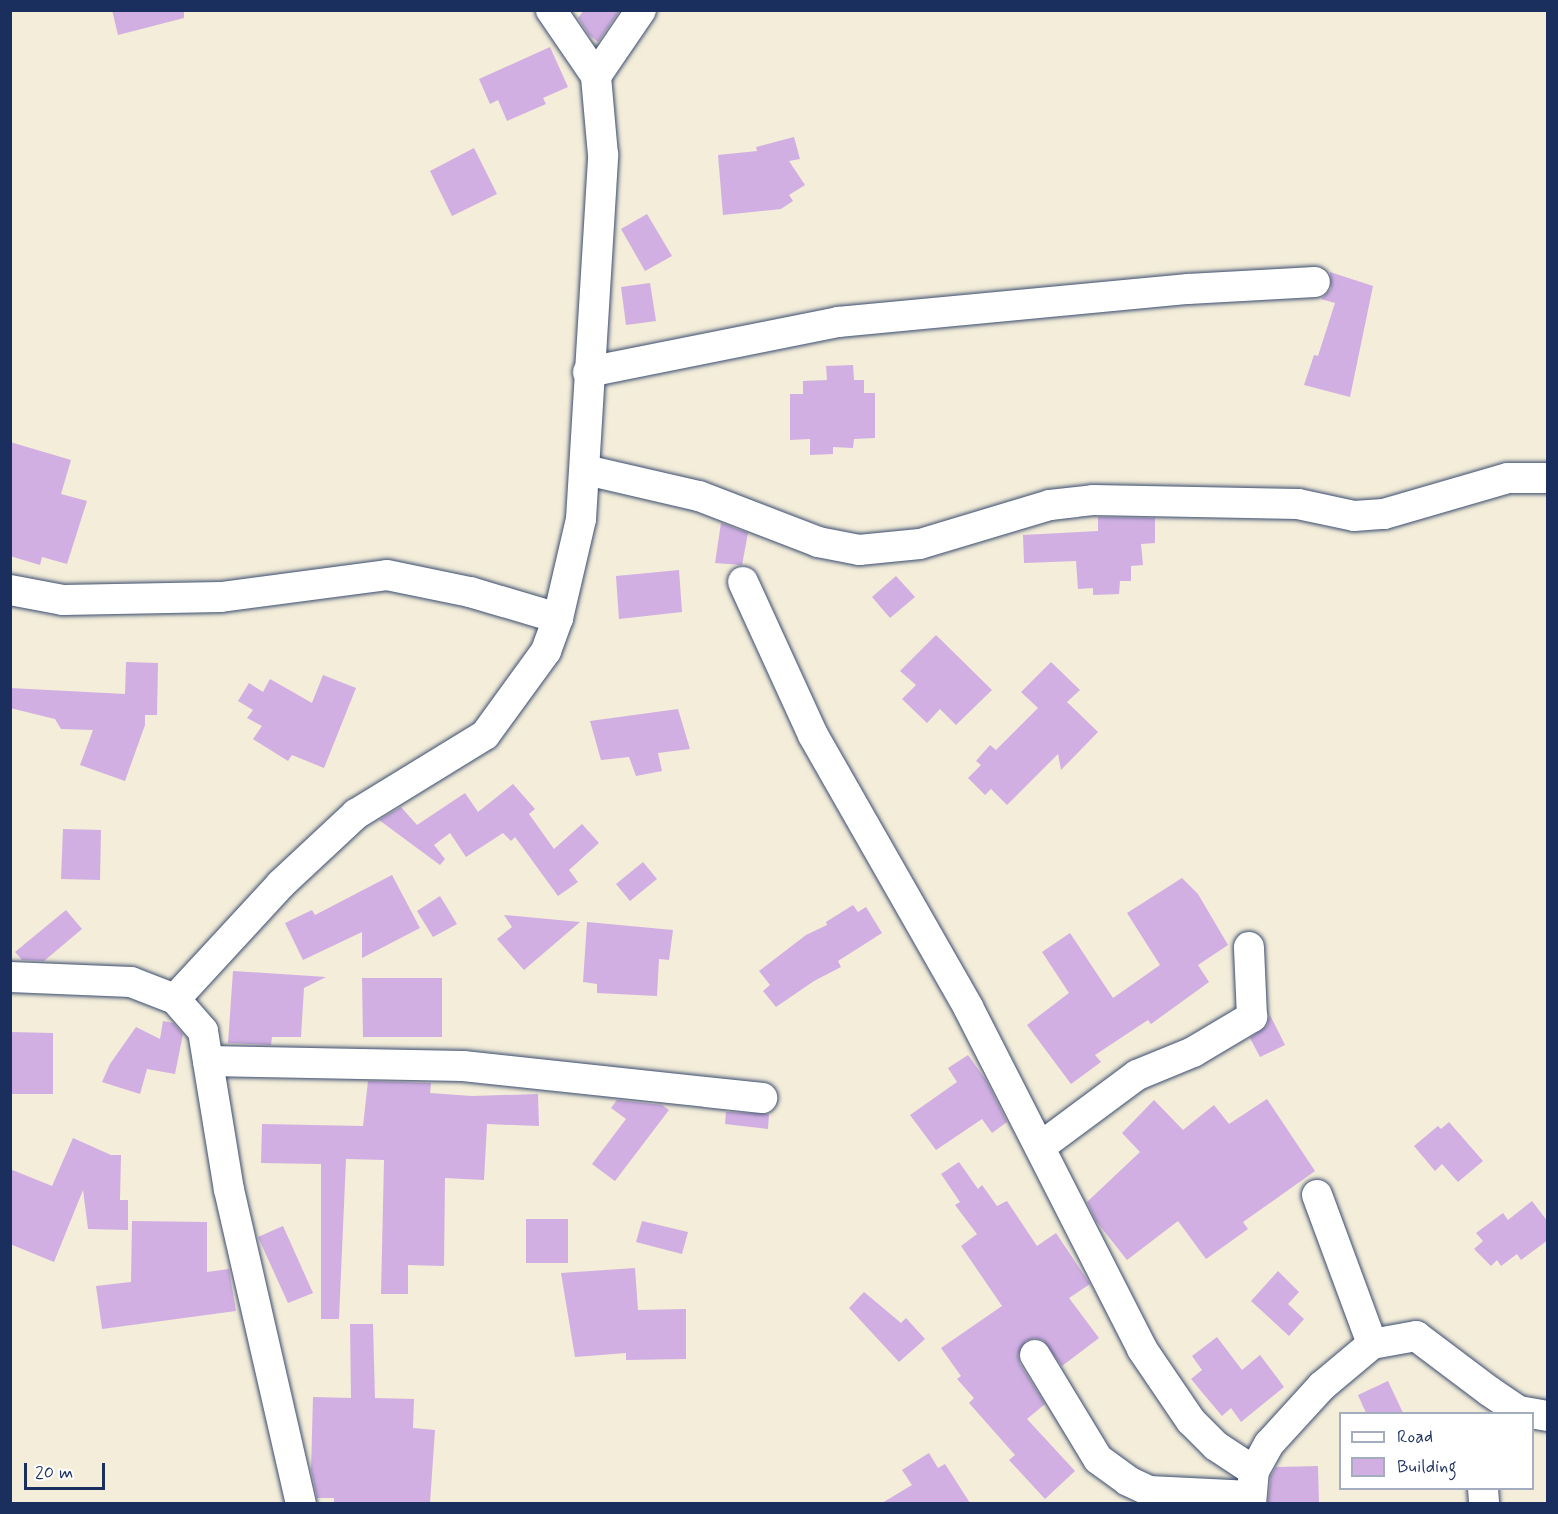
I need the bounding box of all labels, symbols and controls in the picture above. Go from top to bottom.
legend [1339,1412,1534,1490]
text: Road [1397,1425,1433,1449]
scale bar [27,1451,108,1489]
text: Building [1397,1455,1457,1479]
text: 20 m [35,1461,73,1485]

